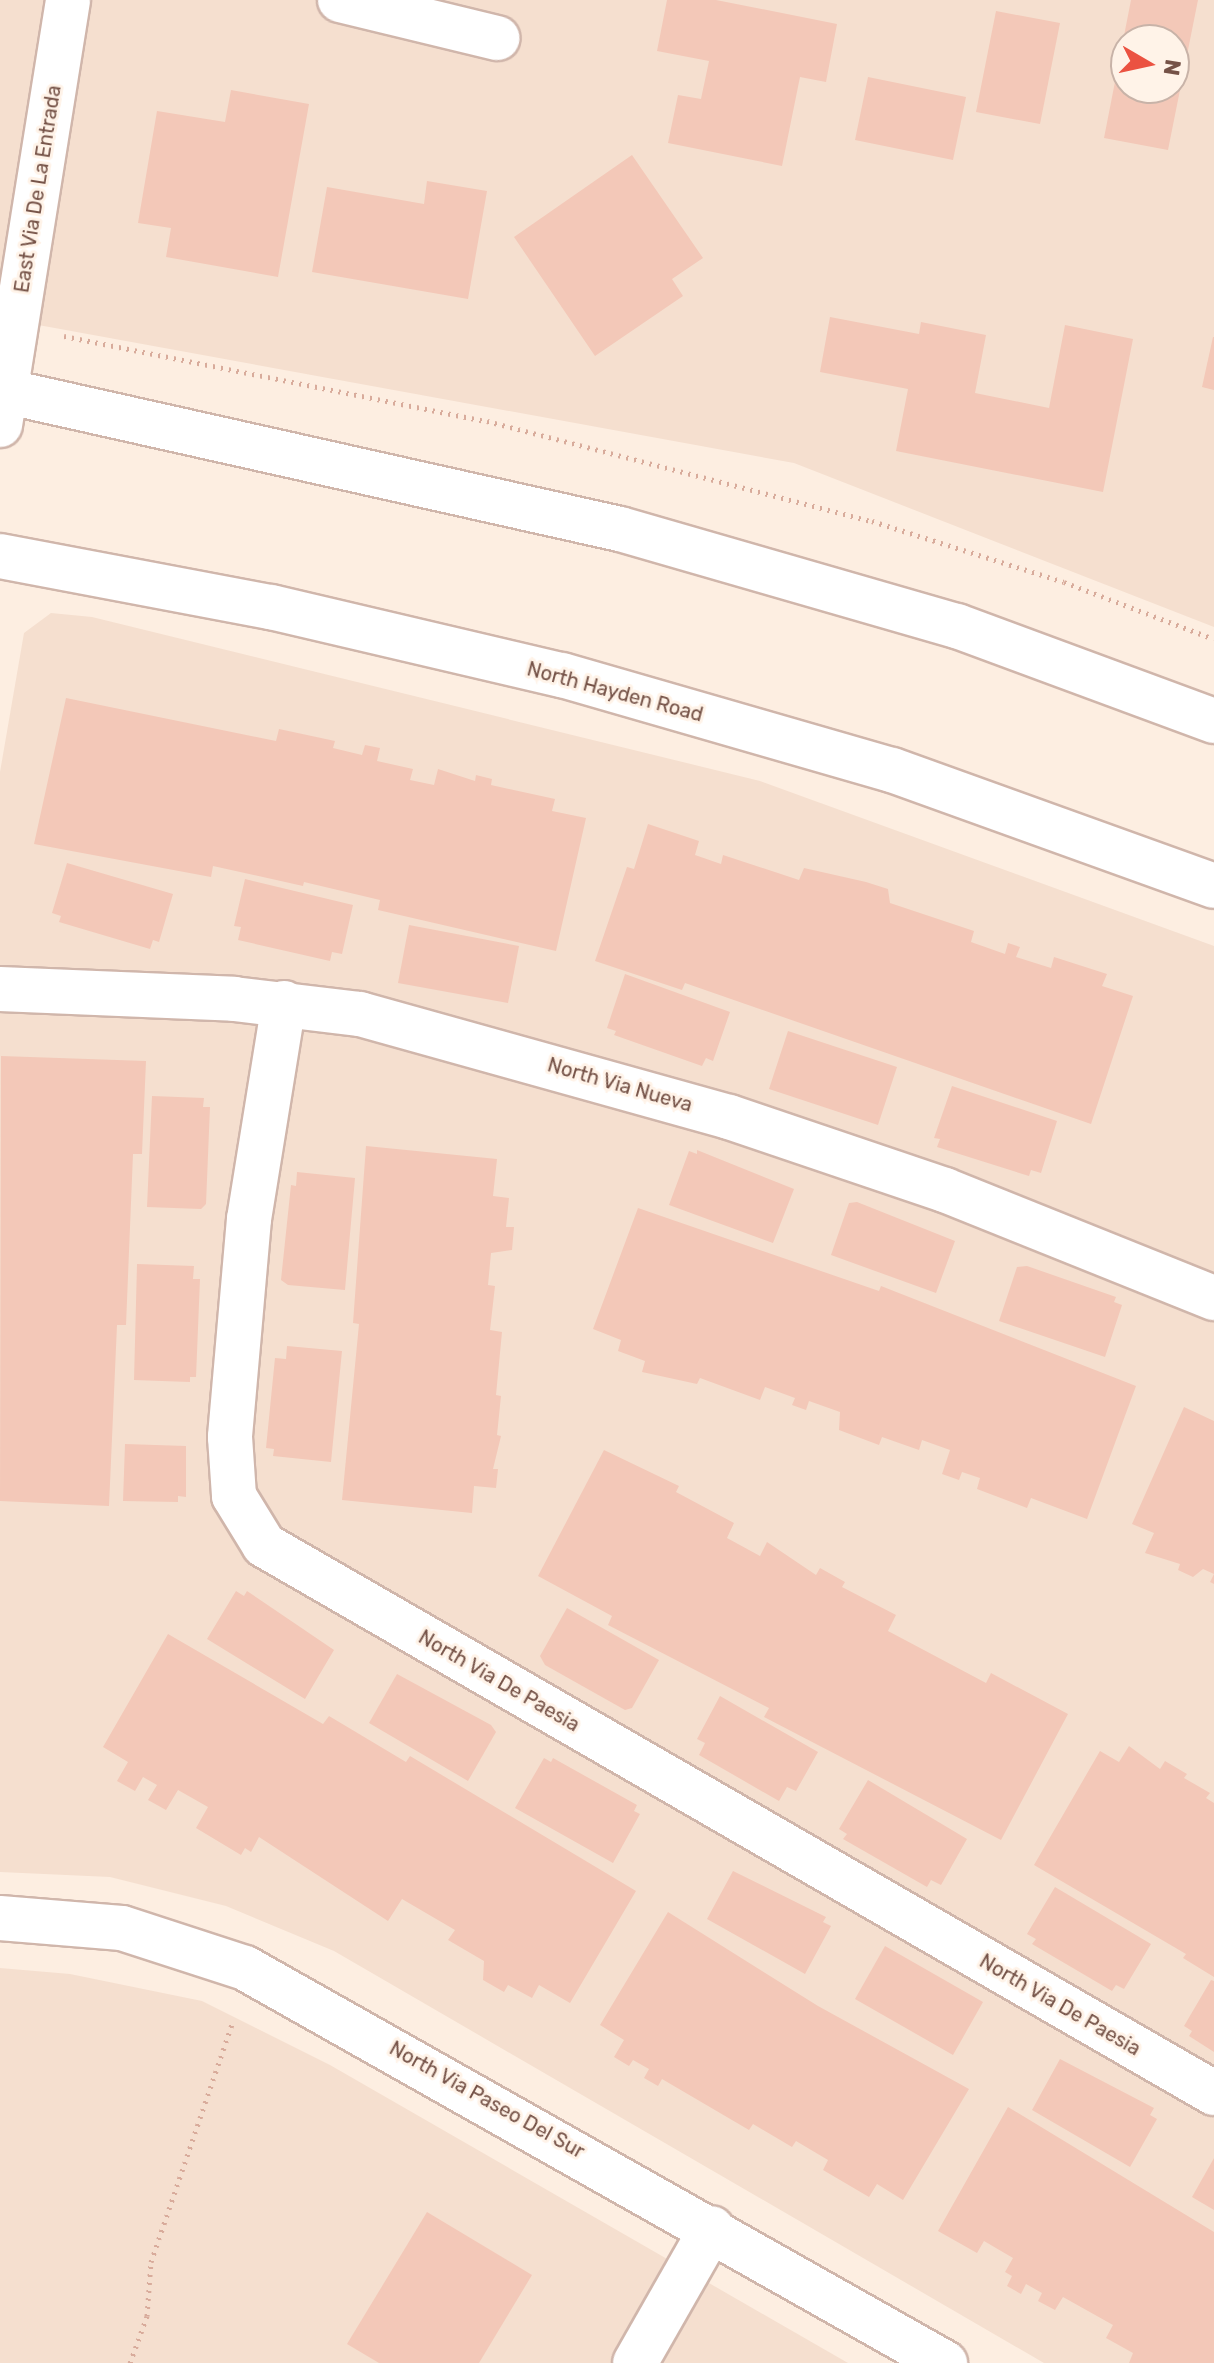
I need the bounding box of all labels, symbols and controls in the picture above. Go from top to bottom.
north arrow [1110,24,1190,104]
text: N [1158,58,1187,77]
street label: East Via De La Entrada [10,83,66,295]
street label: North Hayden Road [524,657,706,727]
street label: North Via Nueva [545,1053,695,1117]
street label: North Via De Paesia [414,1625,584,1737]
street label: North Via De Paesia [975,1949,1145,2061]
street label: North Via Paseo Del Sur [385,2036,589,2164]

